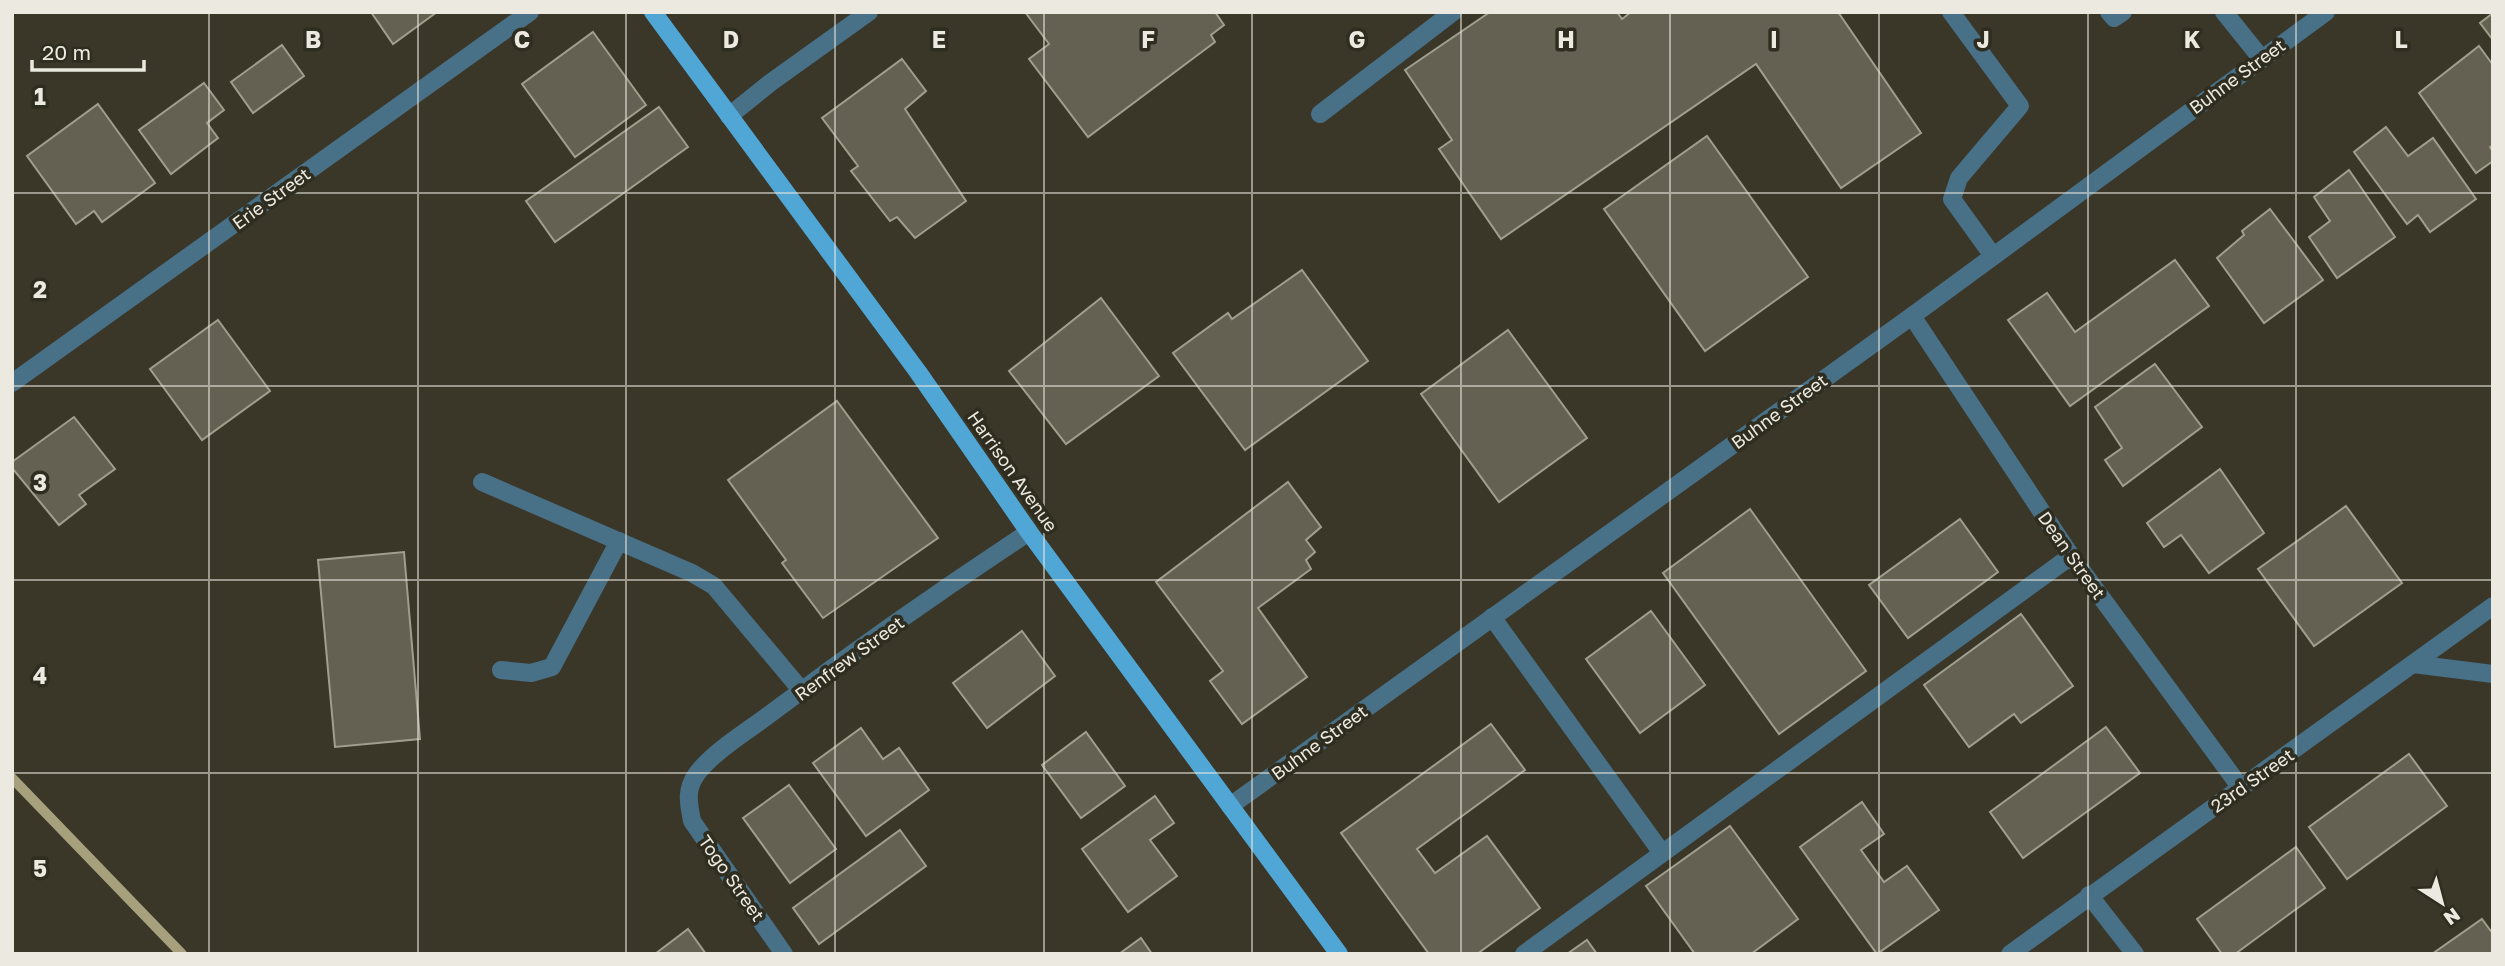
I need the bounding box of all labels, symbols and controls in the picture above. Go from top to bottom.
text: B [305,25,321,53]
text: C [514,25,530,53]
text: D [723,25,739,53]
text: E [932,25,946,53]
text: F [1141,25,1155,53]
text: G [1349,25,1365,53]
text: H [1557,25,1575,53]
text: I [1770,25,1778,53]
text: J [1976,25,1990,53]
text: K [2184,25,2201,53]
text: L [2394,25,2408,53]
scale bar [32,28,144,72]
street label: Buhne Street [2185,34,2289,118]
text: 20 m [42,39,91,65]
text: 1 [34,82,46,110]
street label: Erie Street [228,162,314,234]
text: 2 [33,275,47,303]
street label: Buhne Street [1727,369,1831,453]
street label: Harrison Avenue [963,406,1063,536]
text: 3 [33,468,47,496]
street label: Dean Street [2034,507,2110,603]
street label: Renfrew Street [790,611,908,705]
text: 4 [33,661,47,689]
street label: Buhne Street [1267,700,1371,784]
street label: 23rd Street [2206,743,2298,817]
street label: Togo Street [694,831,770,925]
text: 5 [33,854,47,882]
north arrow [2407,868,2477,938]
text: N [2440,904,2465,931]

